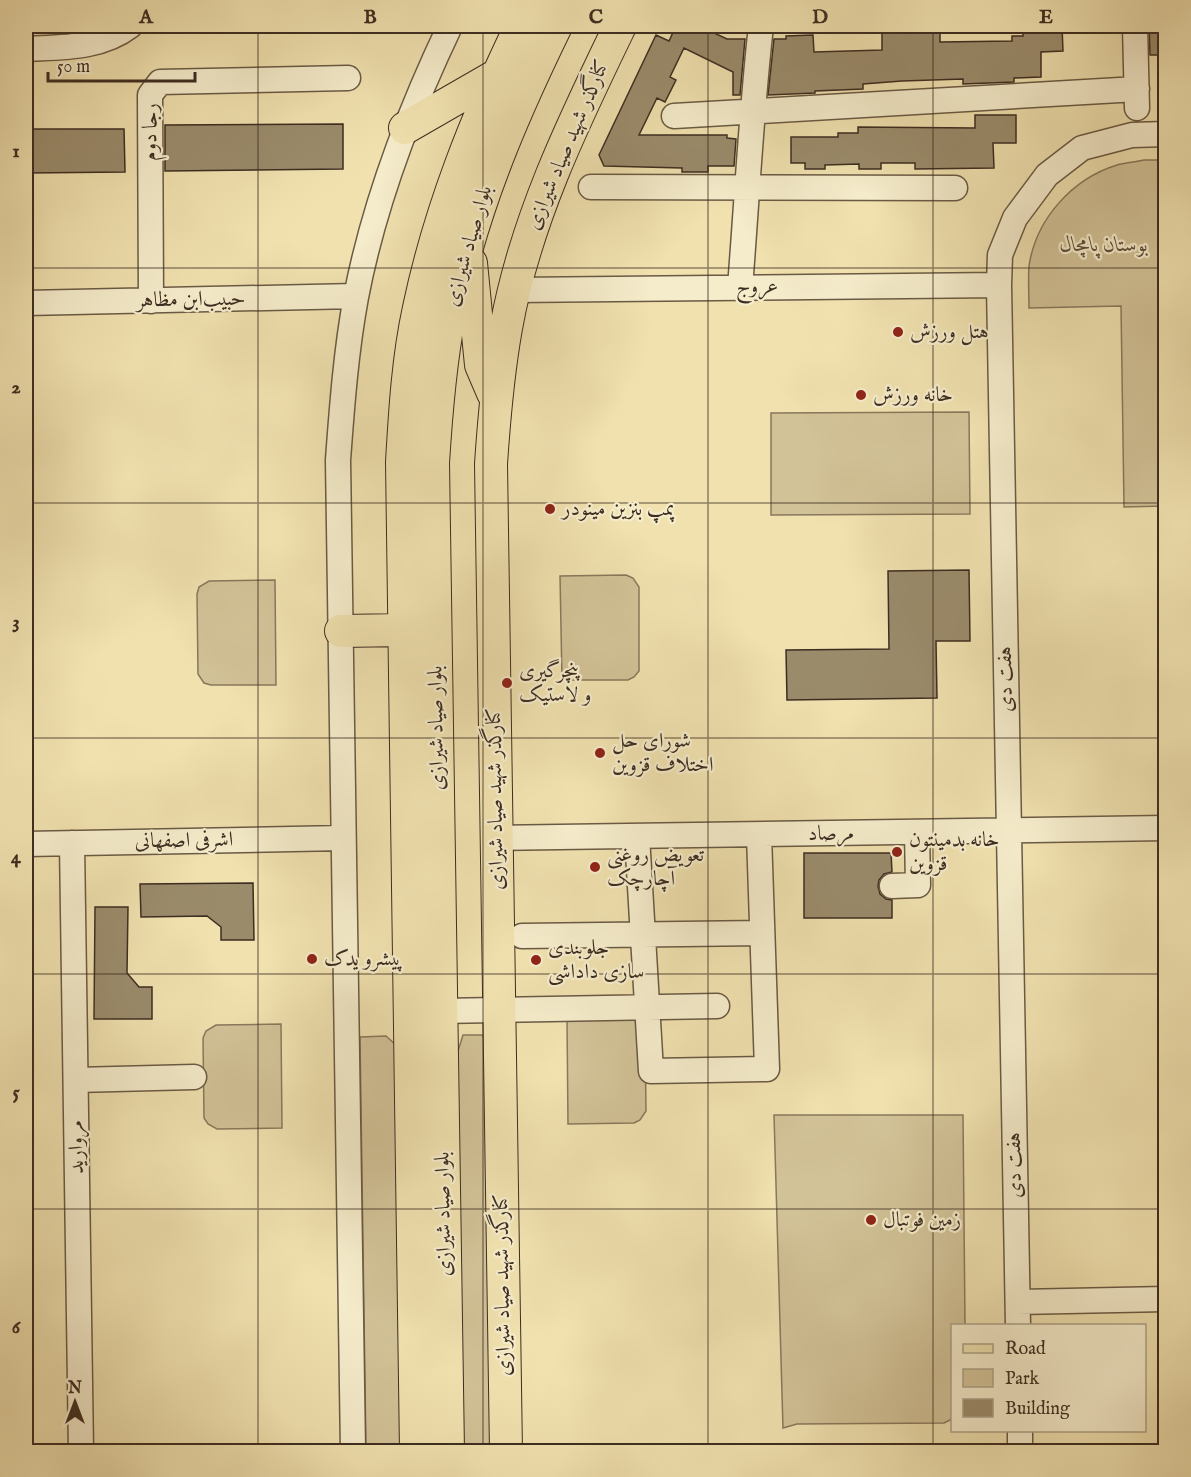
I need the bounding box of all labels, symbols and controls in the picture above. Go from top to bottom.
text: A [138,5,154,30]
text: B [363,5,377,30]
text: C [589,5,603,30]
text: D [812,5,828,30]
text: E [1039,5,1053,30]
scale bar [48,45,195,83]
street label: کنارگذر شهید صیاد شیرازی [517,55,616,234]
text: 50 m [57,56,90,79]
street label: رجا دوم [137,103,168,161]
text: 1 [12,139,20,164]
street label: بلوار صیاد شیرازی [439,182,499,310]
park label: بوستان پامچال [1060,232,1148,259]
street label: عروج [736,273,778,305]
street label: حبیب‌ابن مظاهر [134,286,246,314]
place label: هتل ورزش [910,319,989,346]
marker: هتل ورزش [891,325,905,339]
text: 2 [11,375,21,400]
place label: خانه ورزش [873,382,953,409]
marker: خانه ورزش [854,388,868,402]
place label: پمپ بنزین مینودر [560,496,675,524]
marker: پمپ بنزین مینودر [543,502,557,516]
text: 3 [12,610,20,635]
street label: هفت دی [992,646,1020,712]
place label: پنچرگیری و لاستیک [519,658,591,709]
street label: بلوار صیاد شیرازی [422,665,452,791]
marker: پنچرگیری و لاستیک [500,676,514,690]
street label: کنارگذر شهید صیاد شیرازی [478,708,511,890]
place label: شورای حل اختلاف قزوین [612,728,714,779]
marker: شورای حل اختلاف قزوین [593,746,607,760]
street label: مرصاد [808,820,854,848]
street label: اشرفی اصفهانی [135,827,233,855]
place label: خانه بدمینتون قزوین [909,827,1000,878]
place label: تعویض روغنی آچارچک [607,842,705,893]
text: 4 [11,845,22,870]
marker: خانه بدمینتون قزوین [890,845,904,859]
marker: تعویض روغنی آچارچک [588,860,602,874]
place label: جلوبندی سازی داداشی [548,935,644,986]
place label: پیشرو یدک [324,946,403,973]
marker: پیشرو یدک [305,952,319,966]
marker: جلوبندی سازی داداشی [529,953,543,967]
text: 5 [12,1080,20,1105]
street label: مروارید [63,1120,91,1174]
street label: هفت دی [1001,1132,1029,1198]
street label: بلوار صیاد شیرازی [429,1151,459,1277]
street label: کنارگذر شهید صیاد شیرازی [485,1194,518,1376]
place label: زمین فوتبال [883,1207,961,1234]
marker: زمین فوتبال [864,1213,878,1227]
text: 6 [12,1315,22,1340]
legend [951,1324,1146,1432]
text: Road [1005,1338,1046,1361]
text: Park [1005,1368,1040,1391]
north arrow [45,1372,105,1432]
text: N [67,1379,82,1399]
text: Building [1005,1398,1070,1421]

